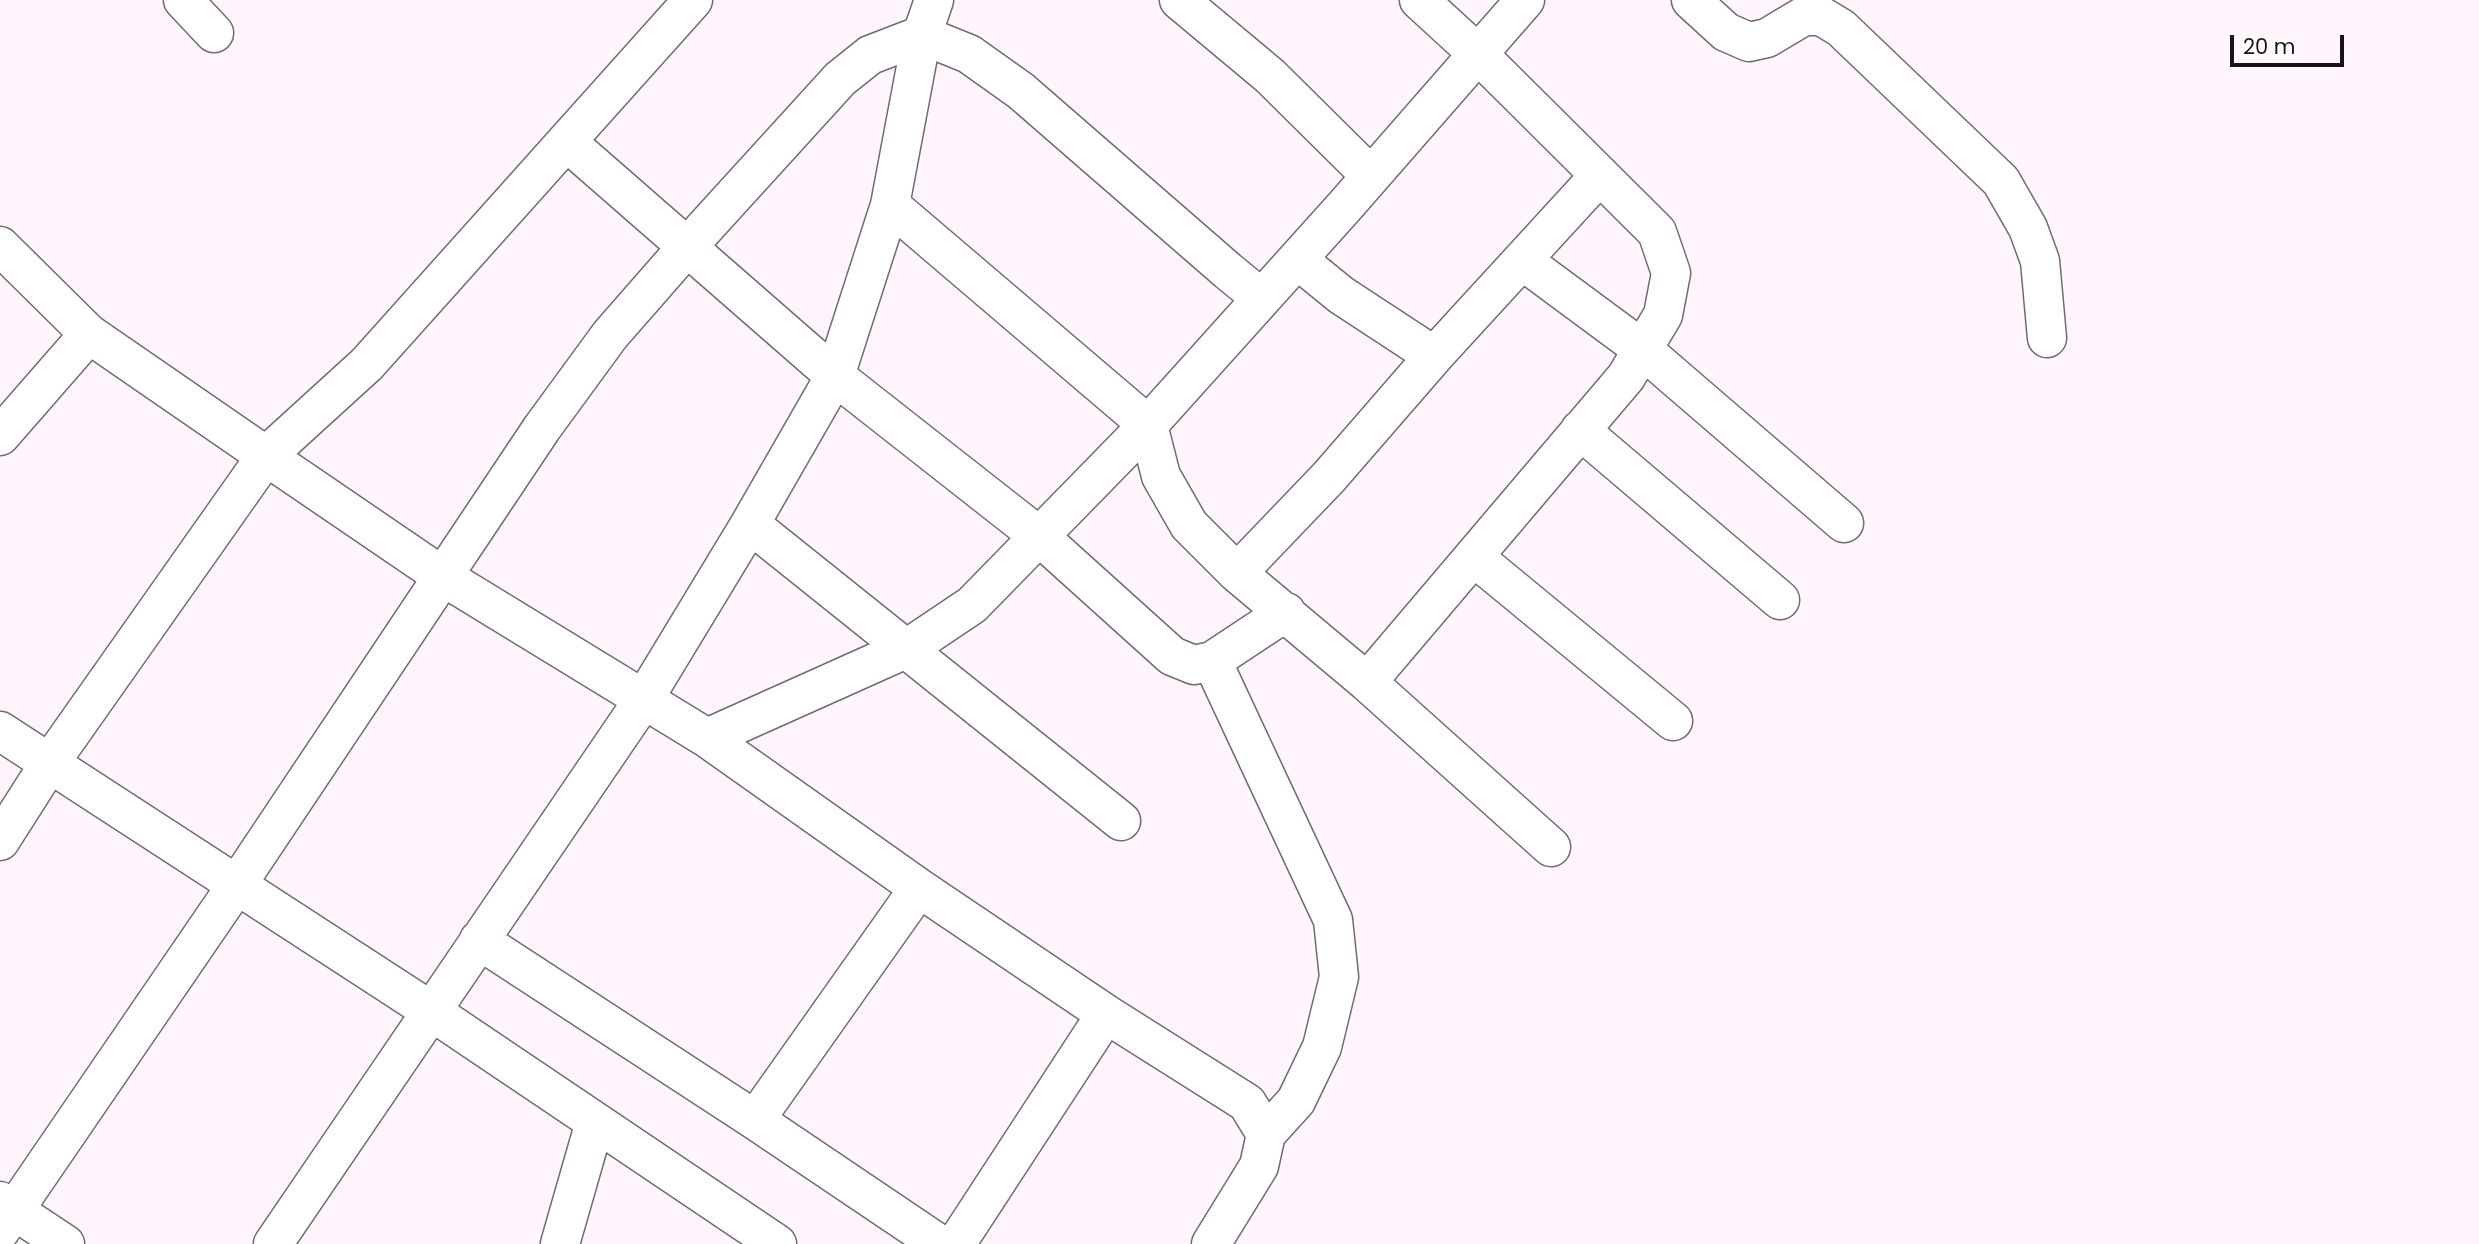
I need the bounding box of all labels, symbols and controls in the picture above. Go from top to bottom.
scale bar [2234,21,2348,65]
text: 20 m [2243,32,2296,61]

